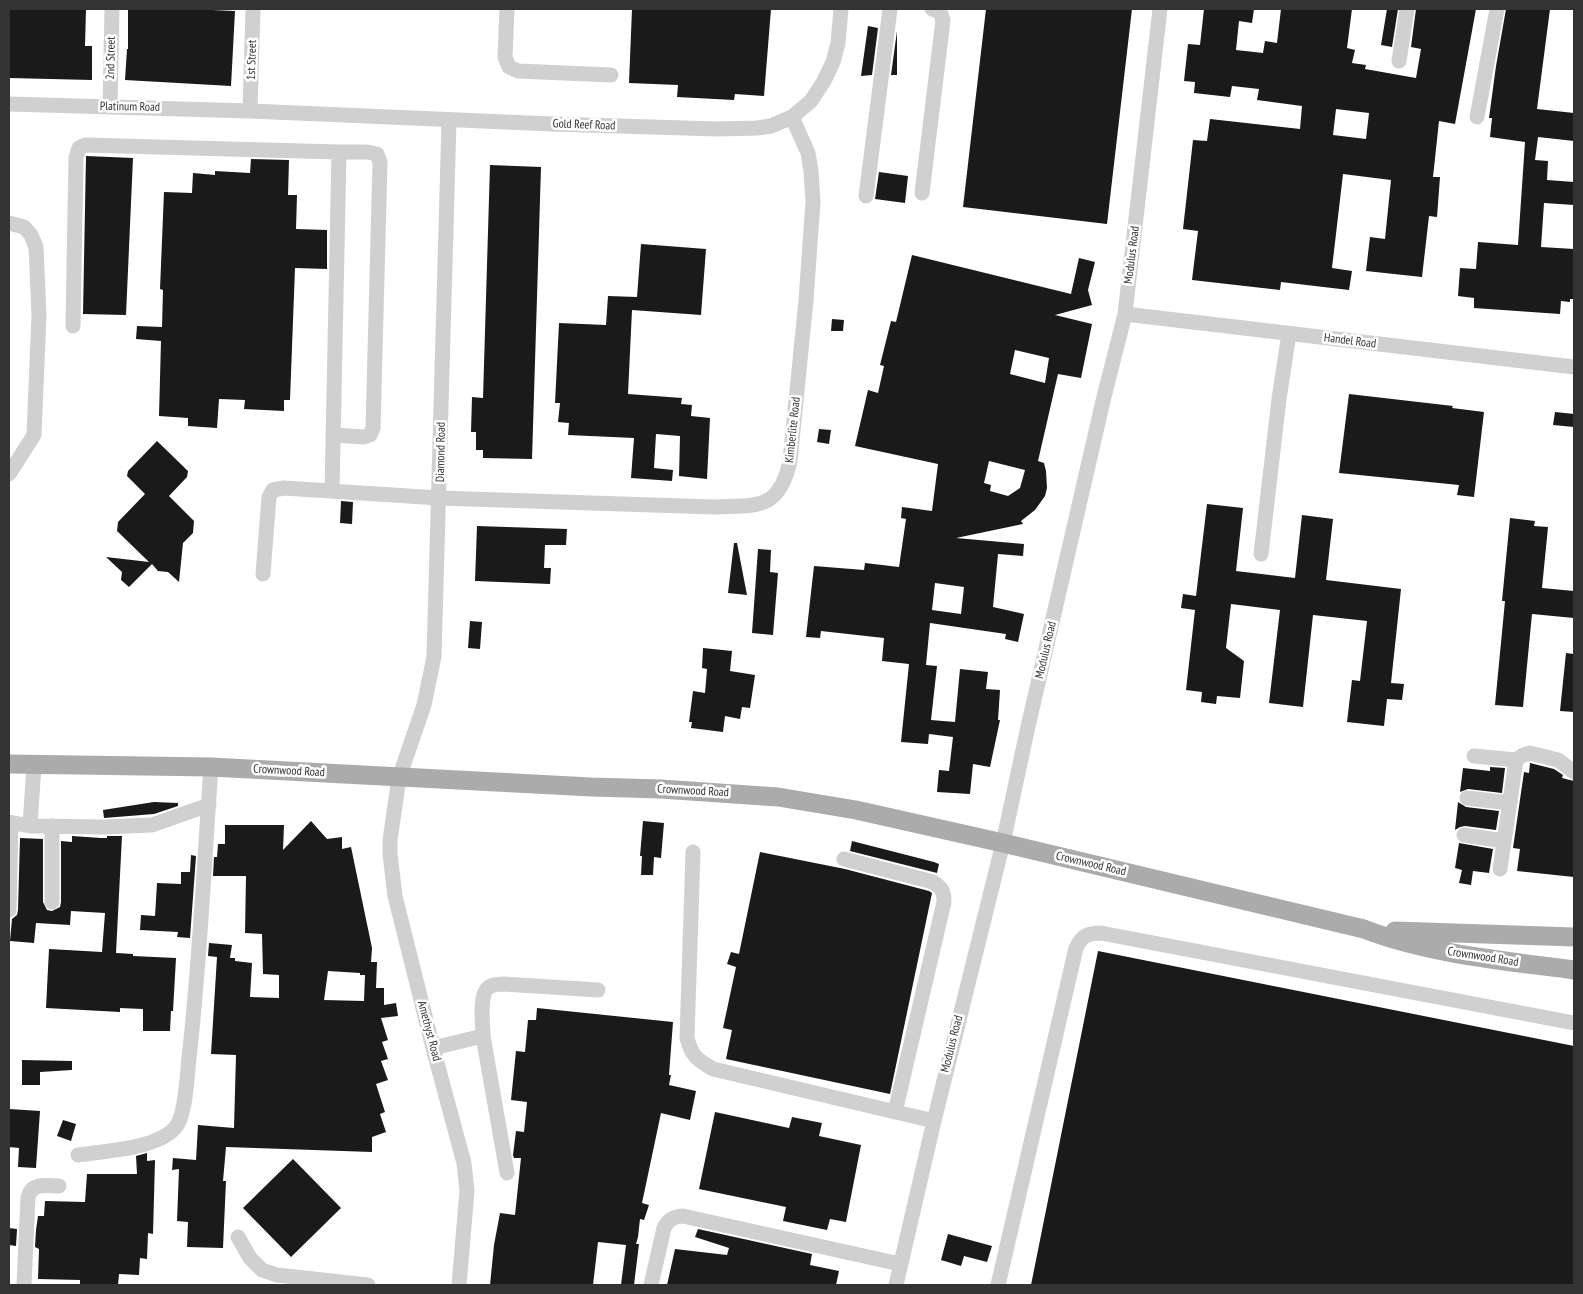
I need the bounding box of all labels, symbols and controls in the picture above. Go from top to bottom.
street label: 2nd Street [103,36,119,80]
street label: 1st Street [244,40,260,80]
street label: Platinum Road [100,99,160,115]
street label: Gold Reef Road [552,117,616,133]
street label: Modulus Road [1121,225,1143,285]
street label: Handel Road [1323,331,1377,351]
street label: Kimberlite Road [782,396,804,464]
street label: Diamond Road [433,422,449,482]
street label: Modulus Road [1032,620,1060,680]
street label: Crownwood Road [253,762,325,780]
street label: Crownwood Road [657,782,729,800]
street label: Crownwood Road [1054,849,1128,879]
street label: Crownwood Road [1447,944,1519,970]
street label: Amethyst Road [414,999,444,1063]
street label: Modulus Road [938,1014,966,1074]

